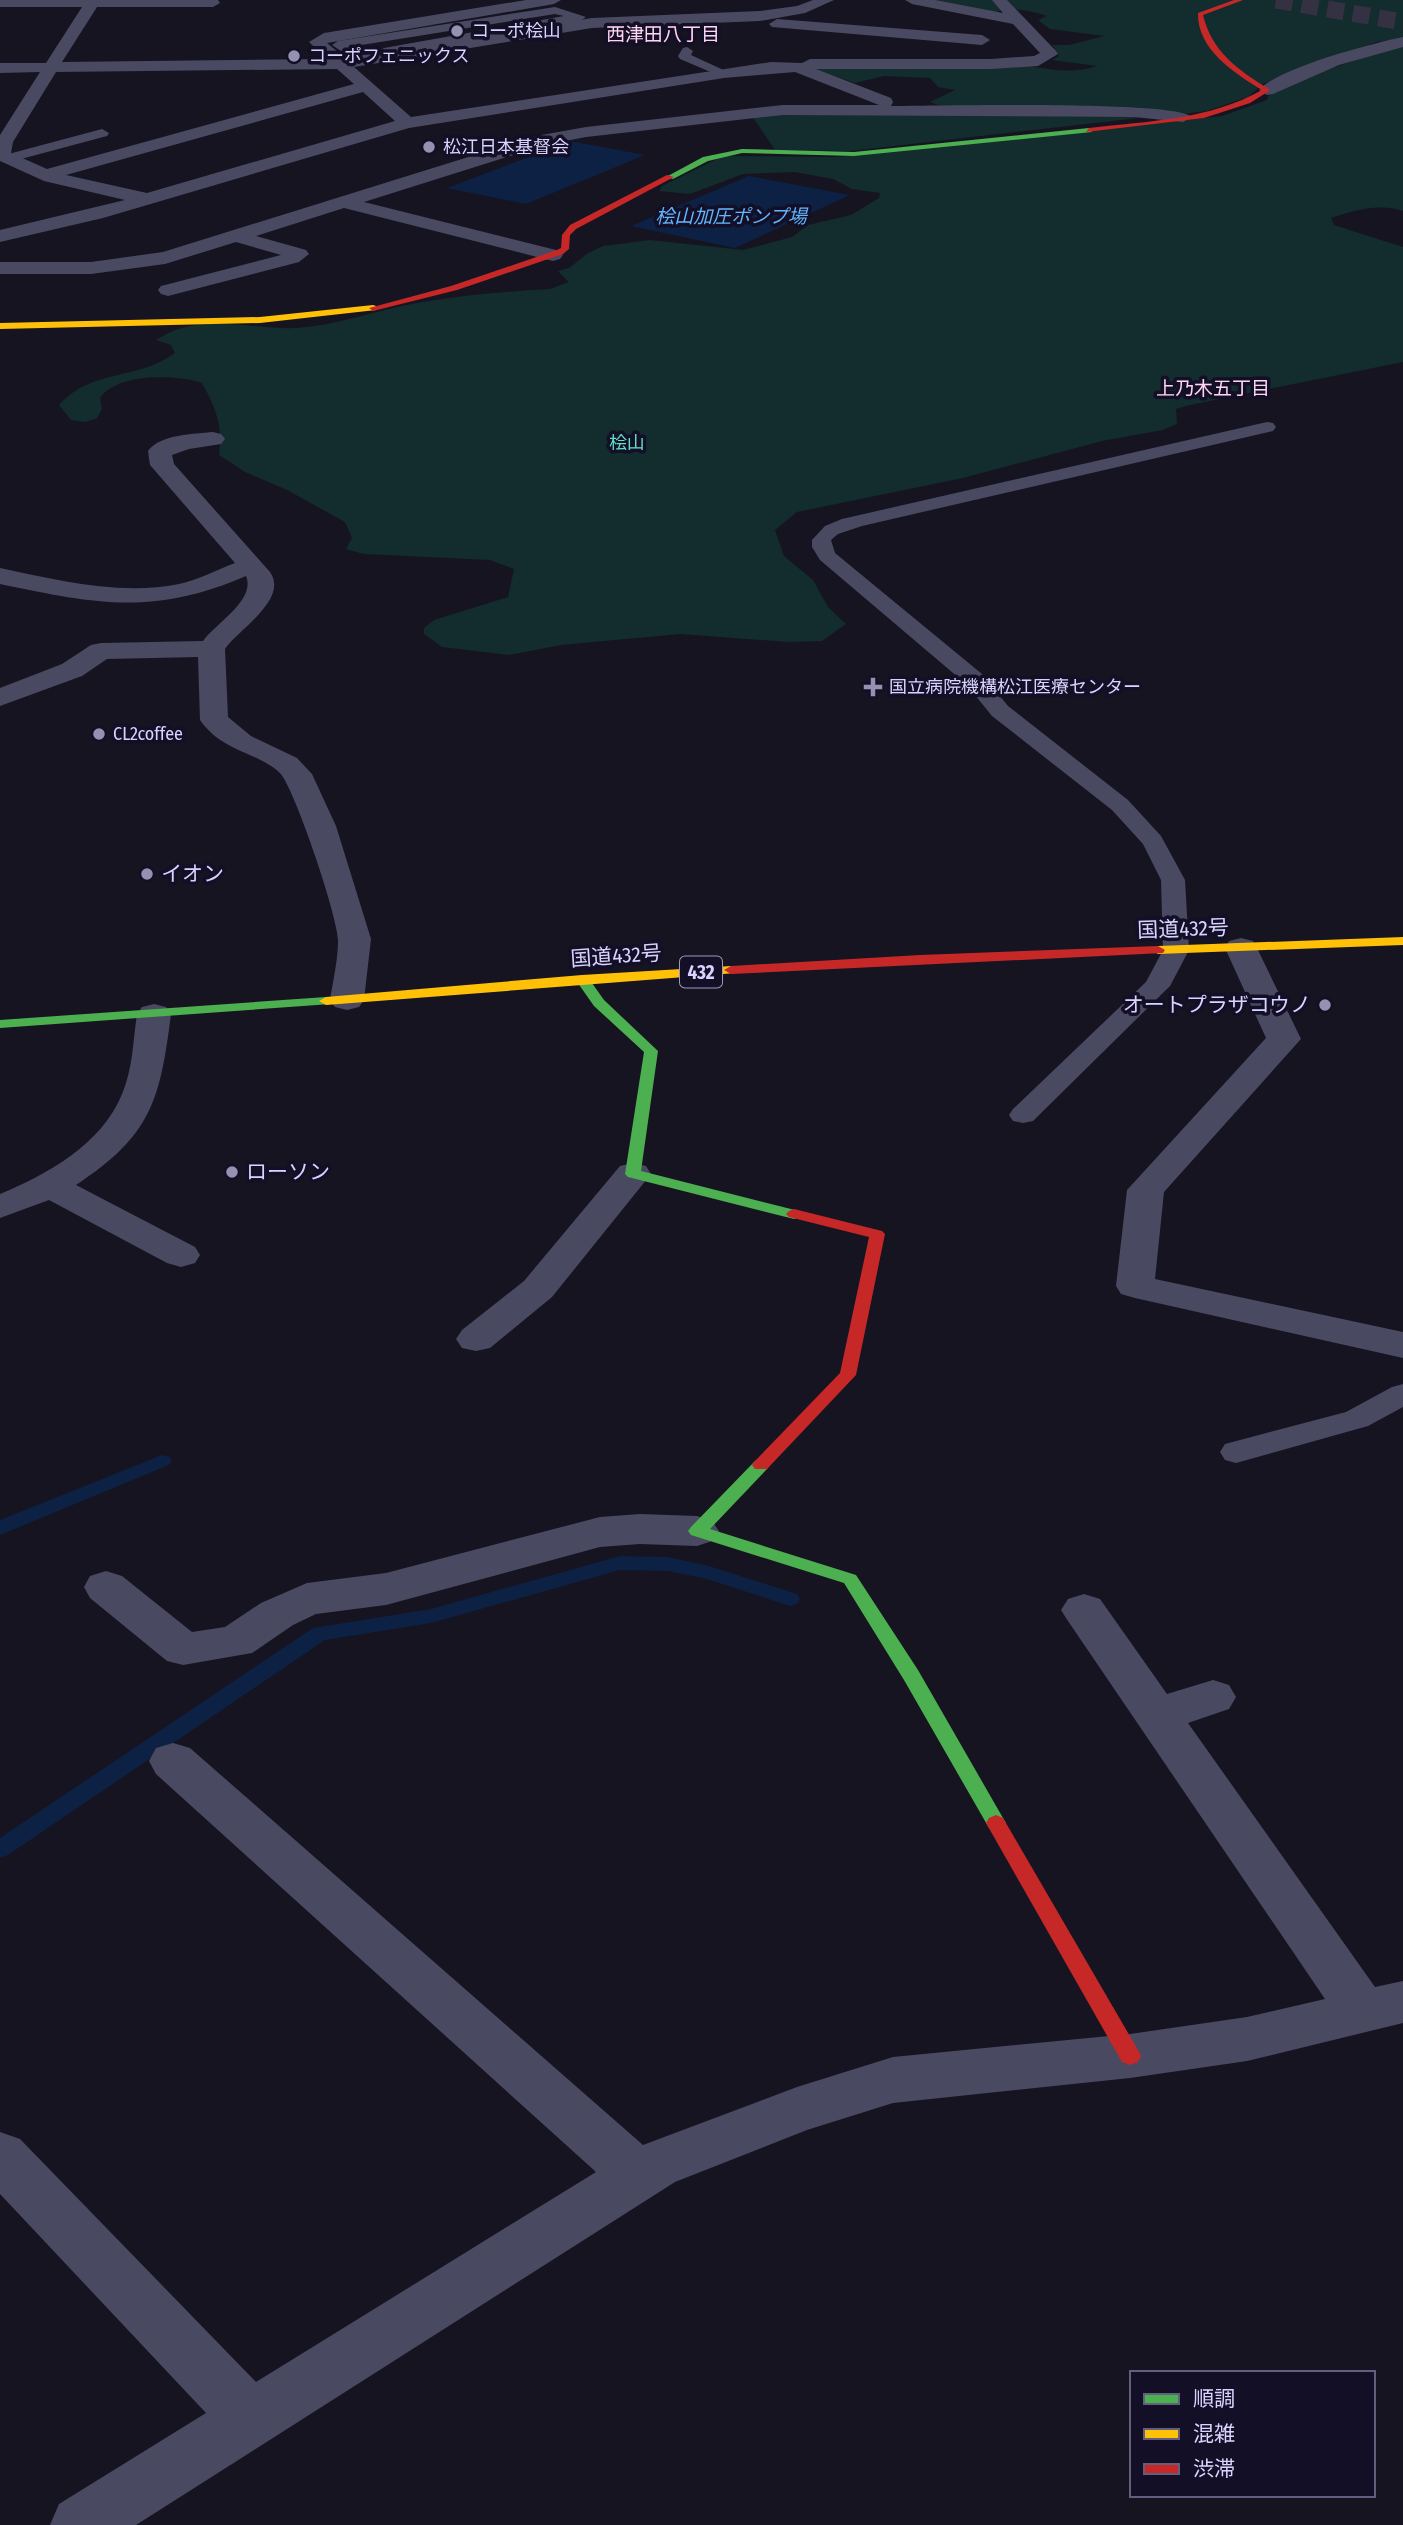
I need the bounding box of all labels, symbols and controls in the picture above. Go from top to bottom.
place label: コーポ桧山 [471,20,561,42]
marker: コーポ桧山 [449,23,465,39]
district label: 西津田八丁目 [606,23,720,46]
place label: コーポフェニックス [308,45,469,67]
marker: コーポフェニックス [286,48,302,64]
place label: 松江日本基督会 [443,136,569,158]
marker: 松江日本基督会 [421,139,437,155]
water label: 桧山加圧ポンプ場 [655,205,809,228]
district label: 上乃木五丁目 [1156,377,1270,400]
park label: 桧山 [609,432,645,454]
place label: 国立病院機構松江医療センター [889,676,1141,698]
marker: 国立病院機構松江医療センター [863,677,883,697]
place label: CL2coffee [113,723,183,745]
marker: CL2coffee [91,726,107,742]
place label: イオン [161,861,224,887]
marker: イオン [139,866,155,882]
street label: 国道432号 [1137,914,1229,944]
street label: 国道432号 [569,940,663,972]
road number: 432 [680,956,722,988]
place label: オートプラザコウノ [1123,992,1311,1018]
marker: オートプラザコウノ [1317,997,1333,1013]
place label: ローソン [246,1159,330,1185]
marker: ローソン [224,1164,240,1180]
legend [1130,2371,1375,2497]
text: 順調 [1193,2386,1235,2412]
text: 混雑 [1193,2421,1235,2447]
text: 渋滞 [1193,2456,1235,2482]

